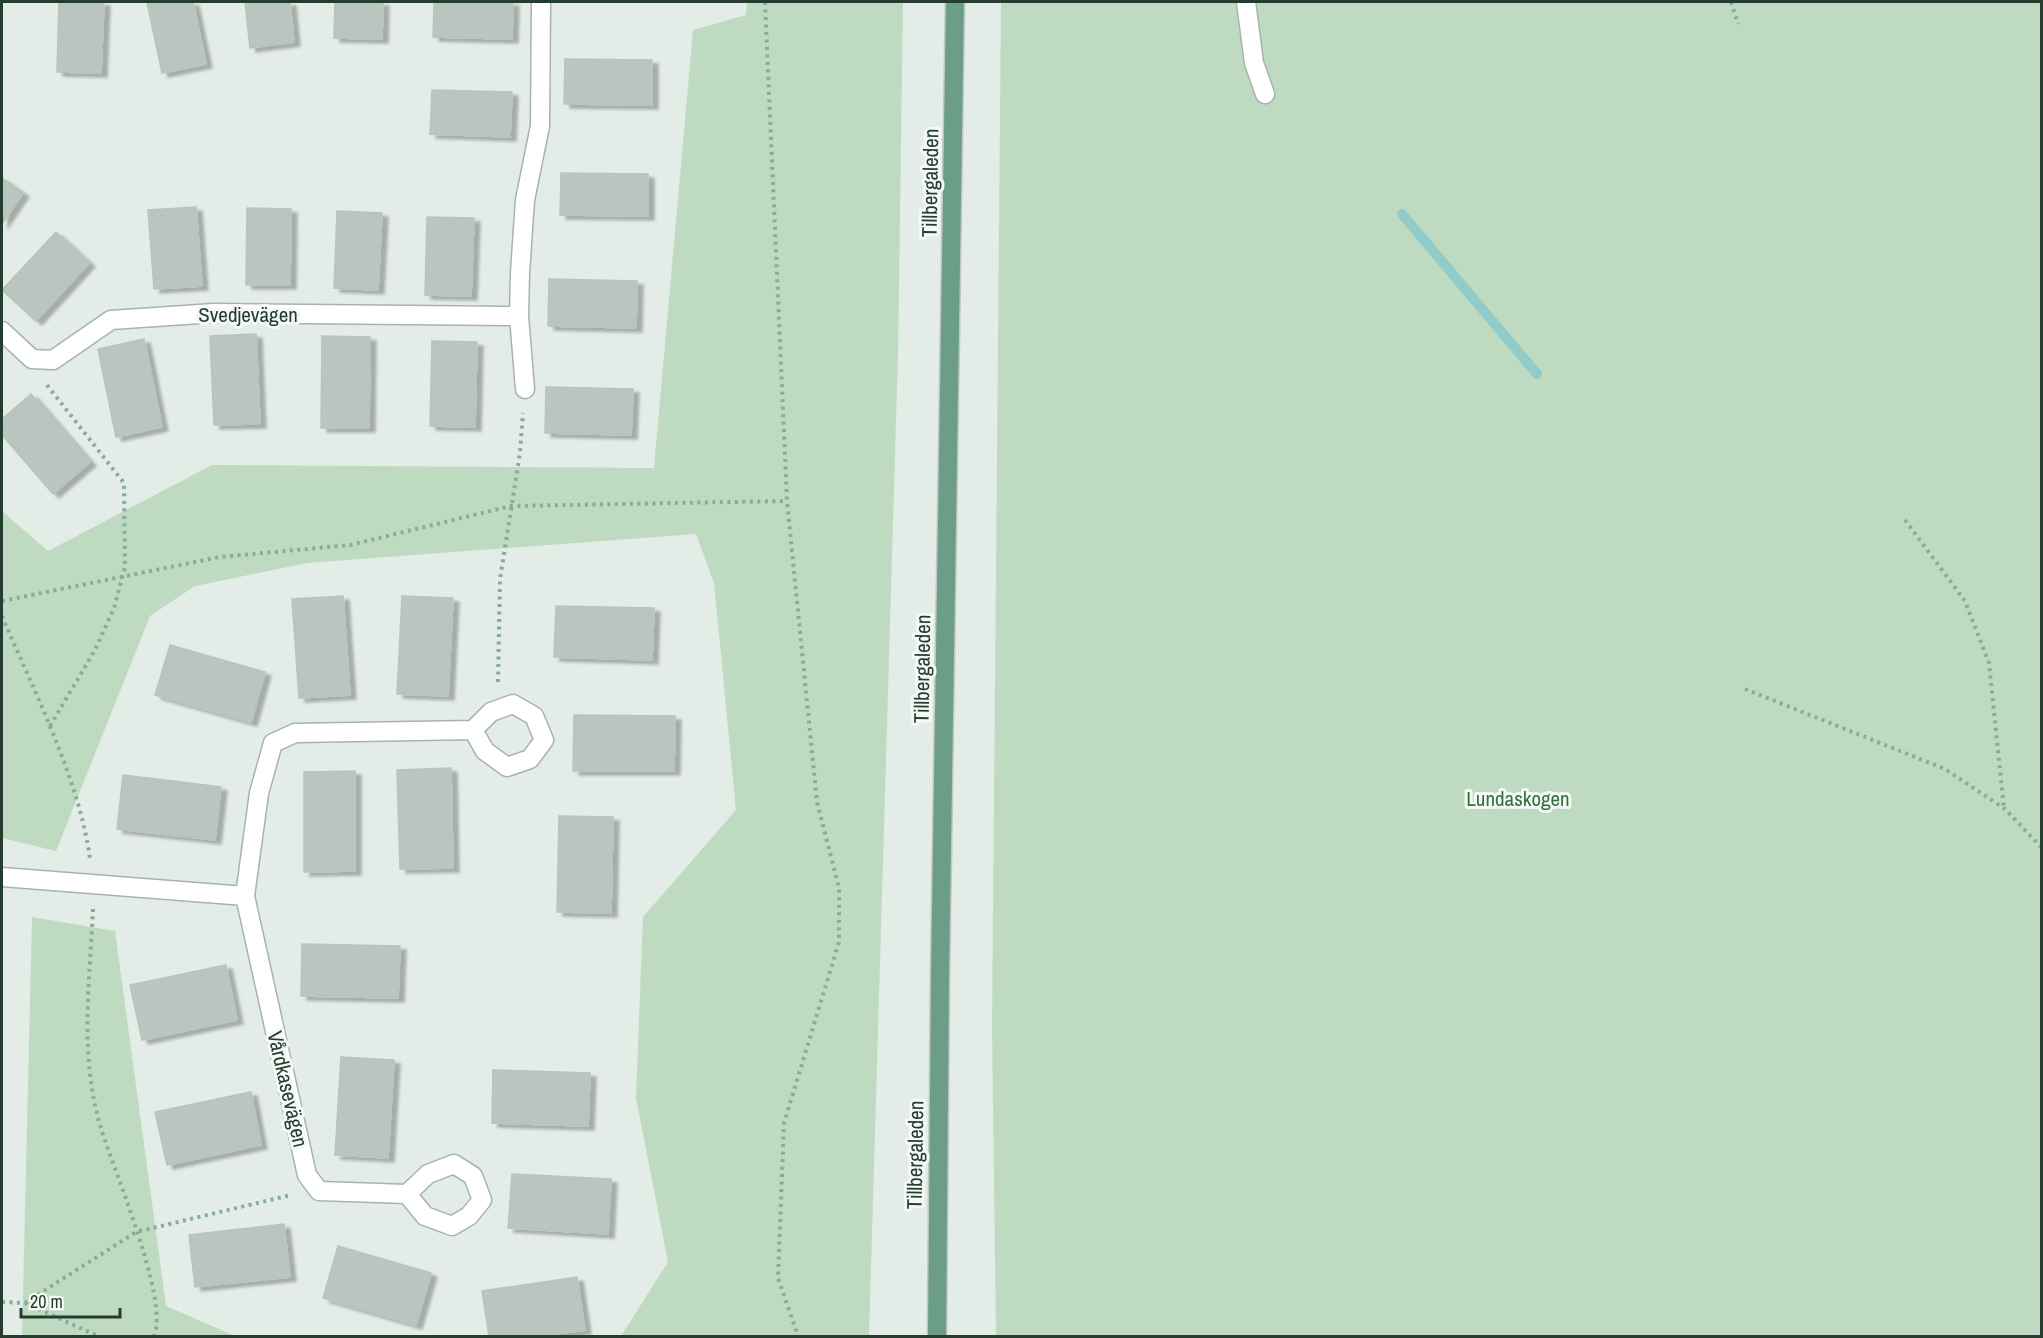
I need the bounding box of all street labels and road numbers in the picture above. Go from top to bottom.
street label: Tillbergaleden [915,128,945,238]
street label: Svedjevägen [198,300,298,329]
street label: Tillbergaleden [907,614,937,724]
street label: Vårdkasevägen [261,1028,315,1150]
street label: Tillbergaleden [900,1100,930,1210]

